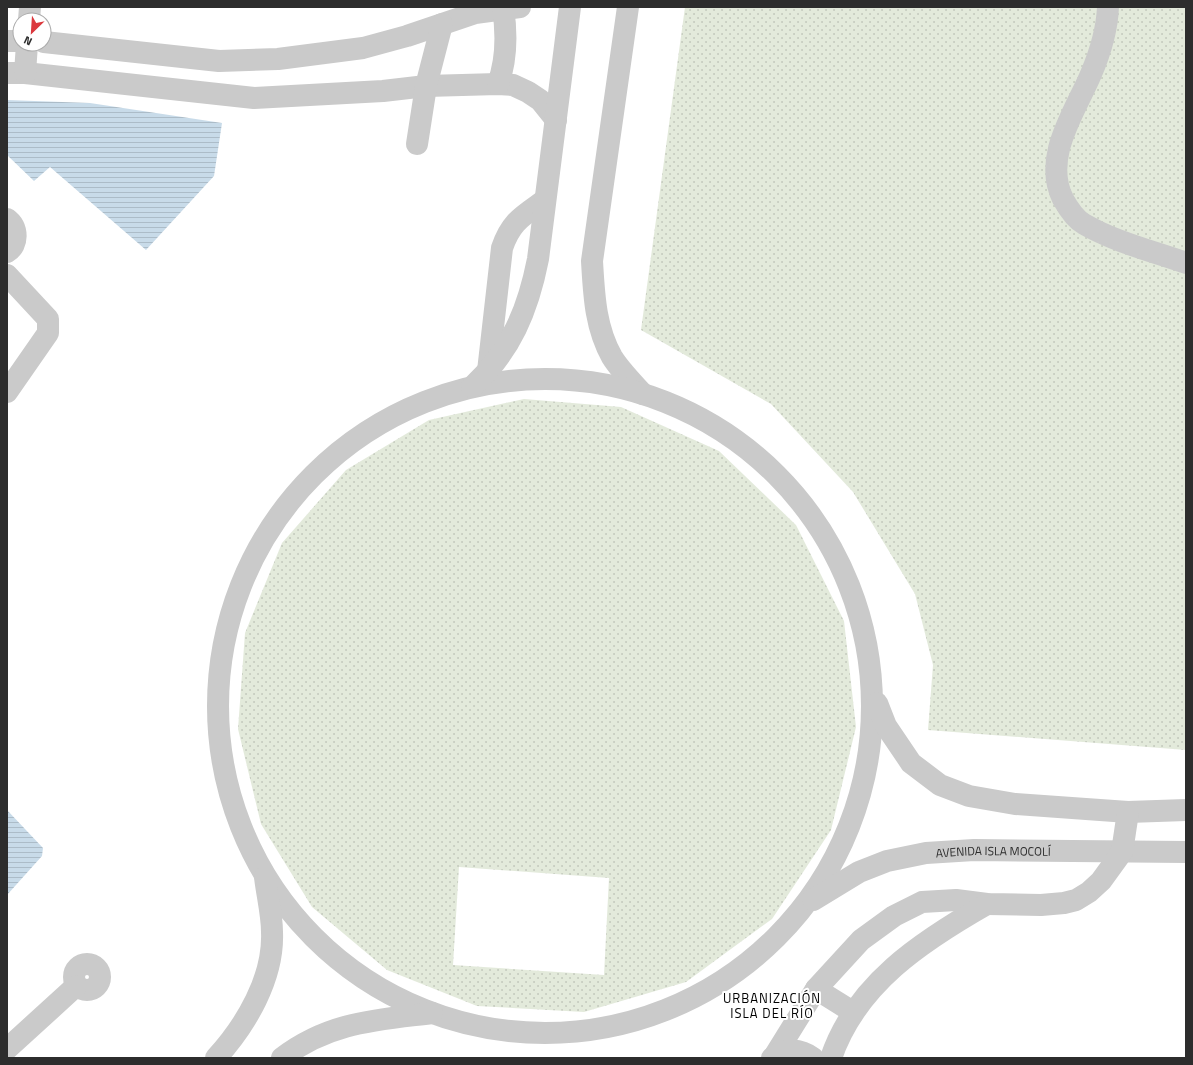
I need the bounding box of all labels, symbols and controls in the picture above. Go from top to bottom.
north arrow [12,12,52,52]
text: N [21,32,35,50]
street label: AVENIDA ISLA MOCOLÍ [935,840,1052,862]
district label: URBANIZACIÓN ISLA DEL RÍO [723,988,821,1023]

